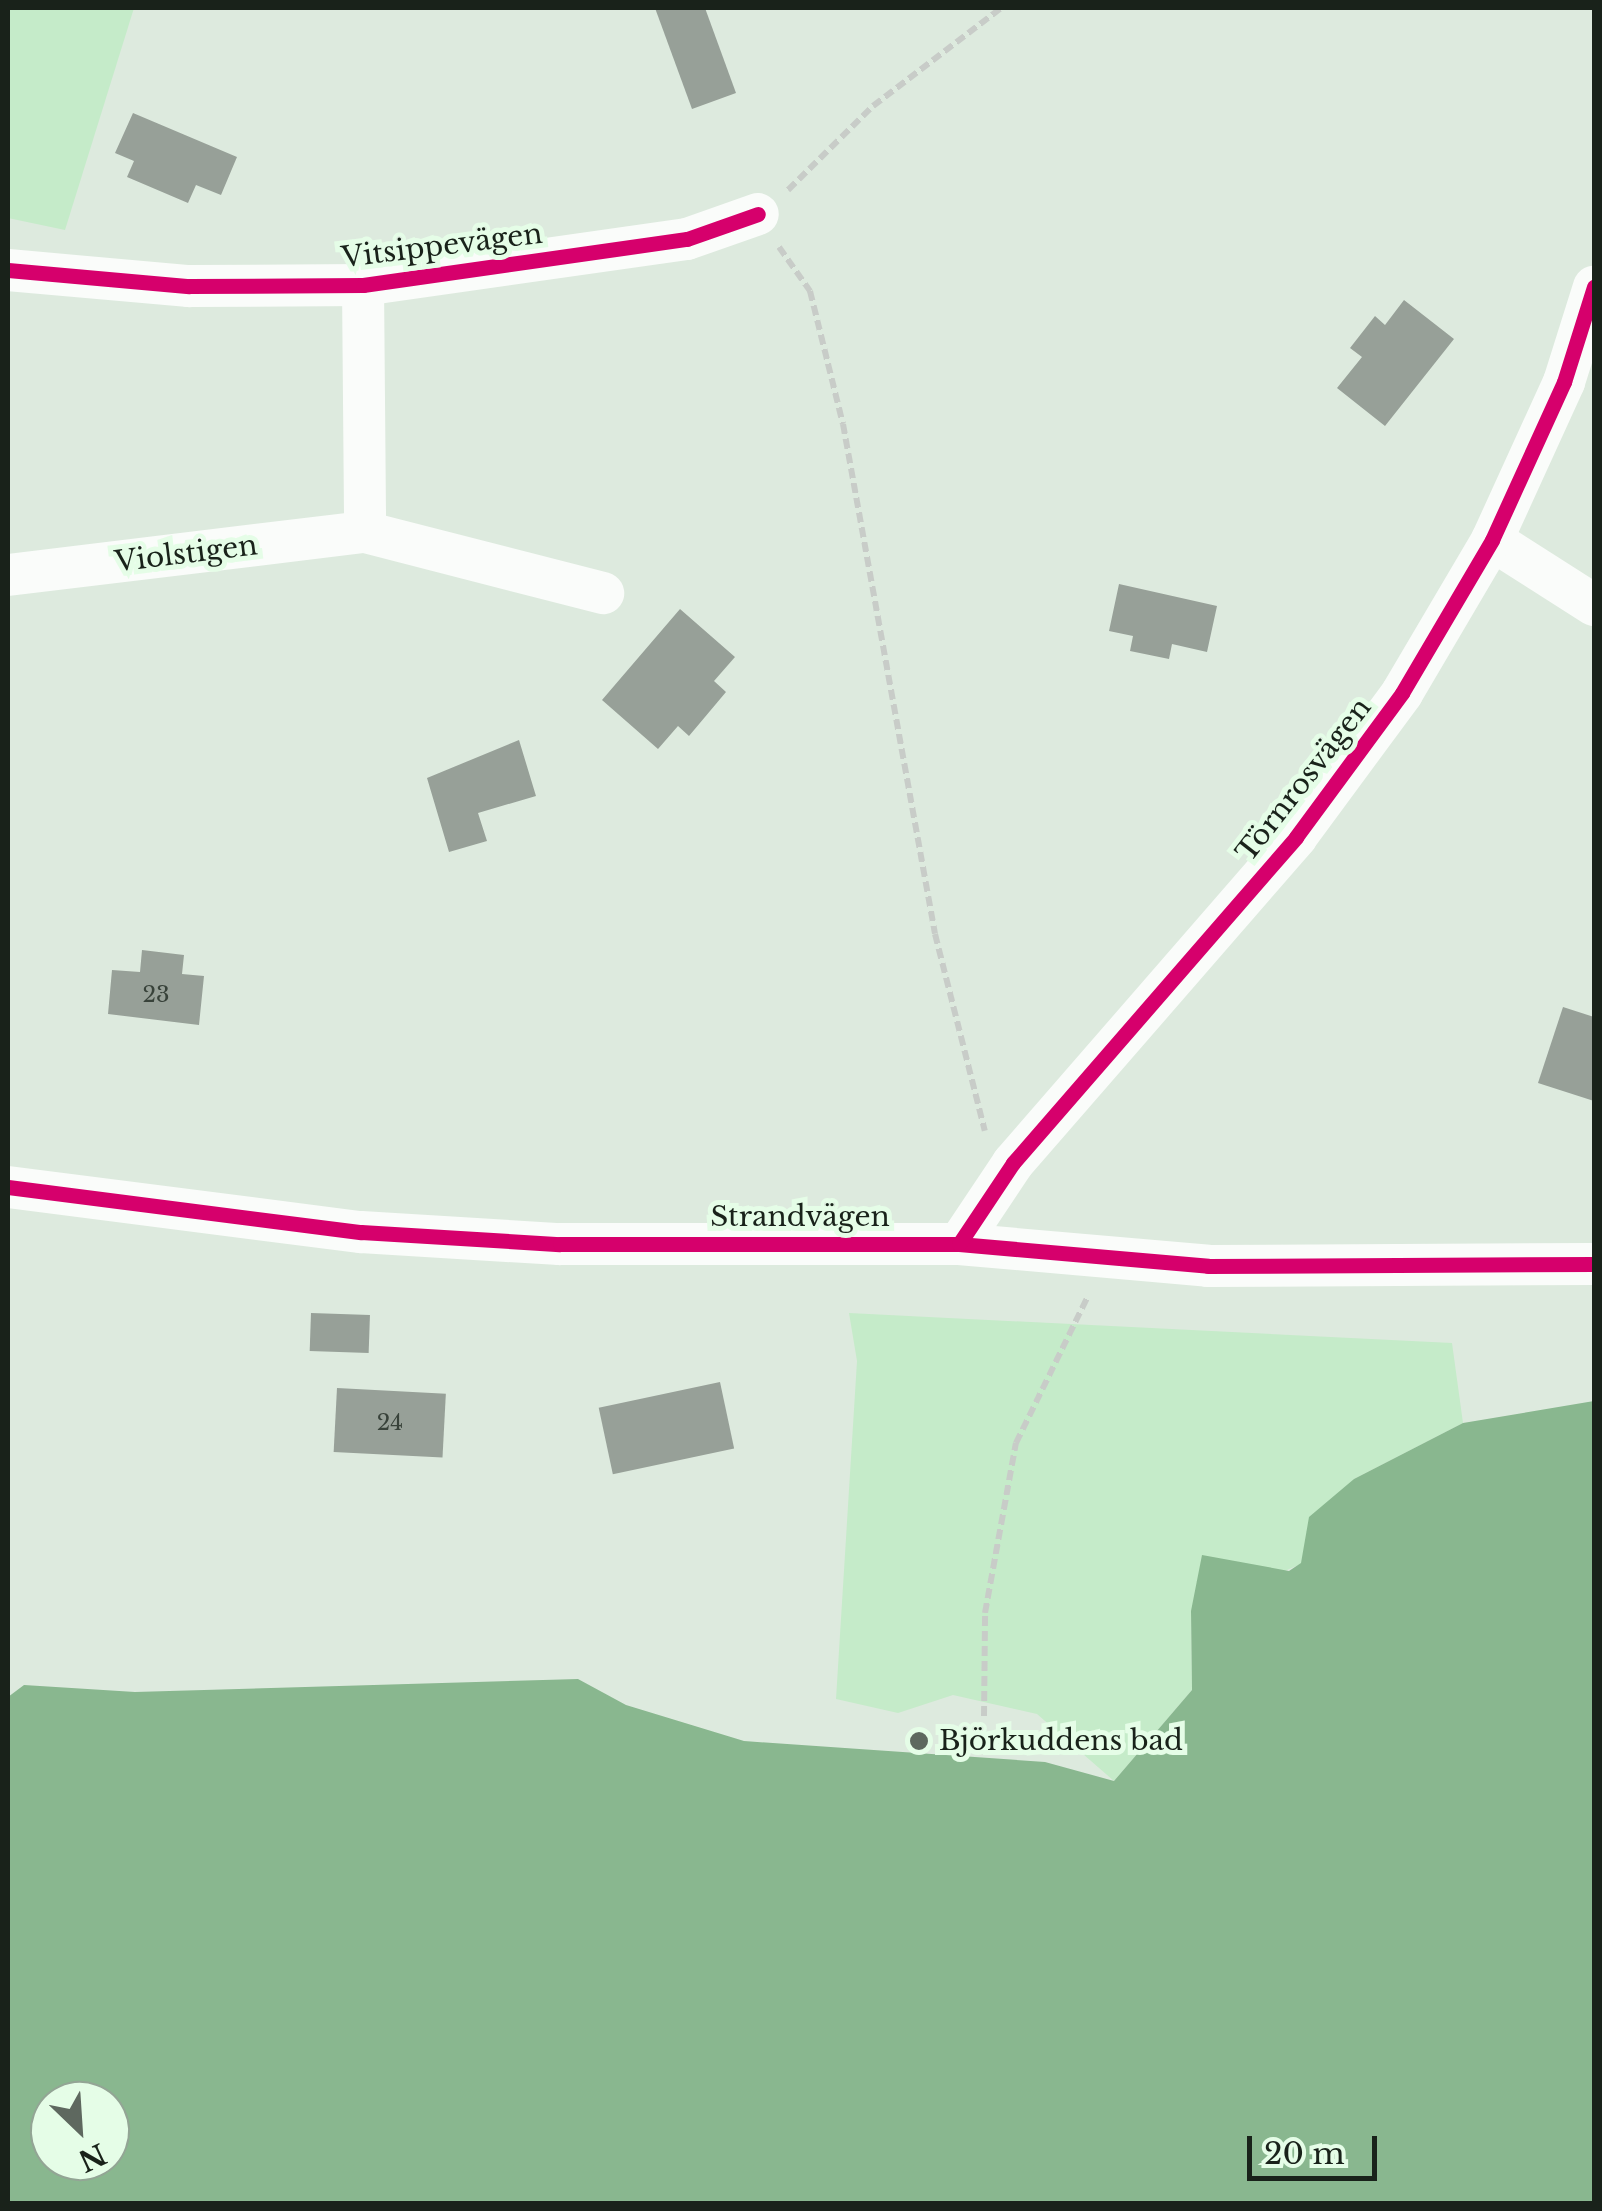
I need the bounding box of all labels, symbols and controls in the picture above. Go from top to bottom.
street label: Vitsippevägen [340,217,544,275]
street label: Violstigen [113,529,259,579]
street label: Törnrosvägen [1230,691,1378,869]
house number: 23 [142,982,170,1008]
street label: Strandvägen [710,1200,890,1234]
house number: 24 [377,1410,403,1436]
place label: Björkuddens bad [939,1724,1183,1758]
marker: Björkuddens bad [908,1730,930,1752]
north arrow [30,2081,130,2181]
scale bar [1252,2116,1382,2178]
text: N [73,2135,111,2178]
text: 20 m [1264,2135,1345,2172]

